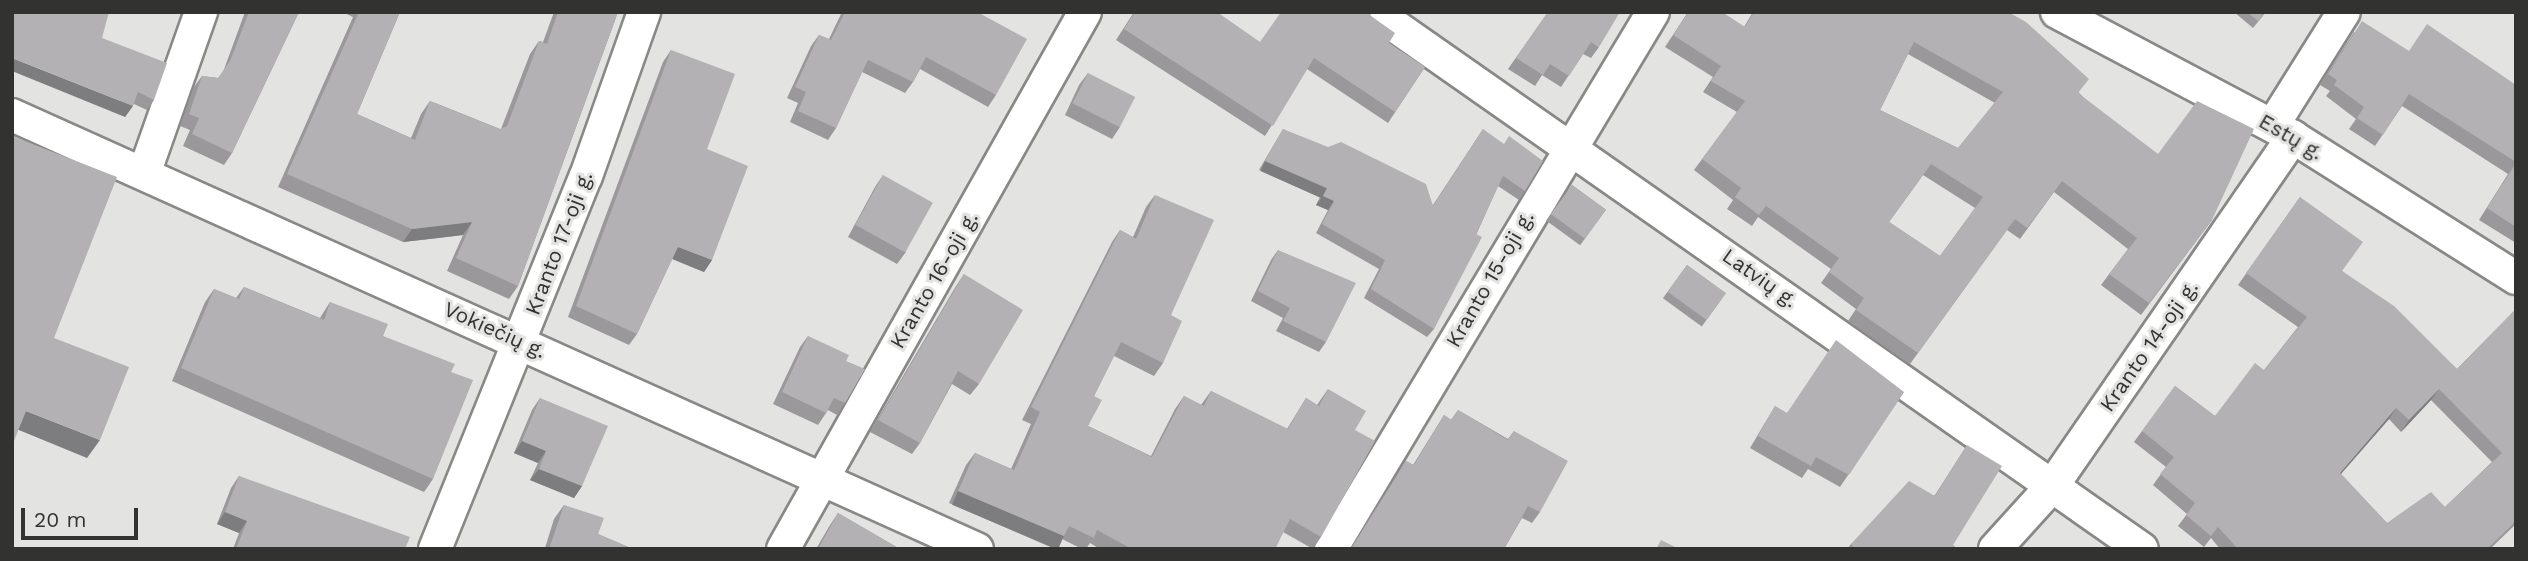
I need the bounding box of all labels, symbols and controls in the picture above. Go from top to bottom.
street label: Estų g. [2254,109,2328,165]
street label: Kranto 17-oji g. [520,167,598,319]
street label: Kranto 15-oji g. [1441,206,1539,352]
street label: Kranto 16-oji g. [884,207,984,353]
street label: Latvių g. [1717,243,1803,313]
street label: Kranto 14-oji g. [2094,275,2204,417]
street label: Vokiečių g. [440,296,550,364]
scale bar [24,494,142,538]
text: 20 m [34,507,86,532]

